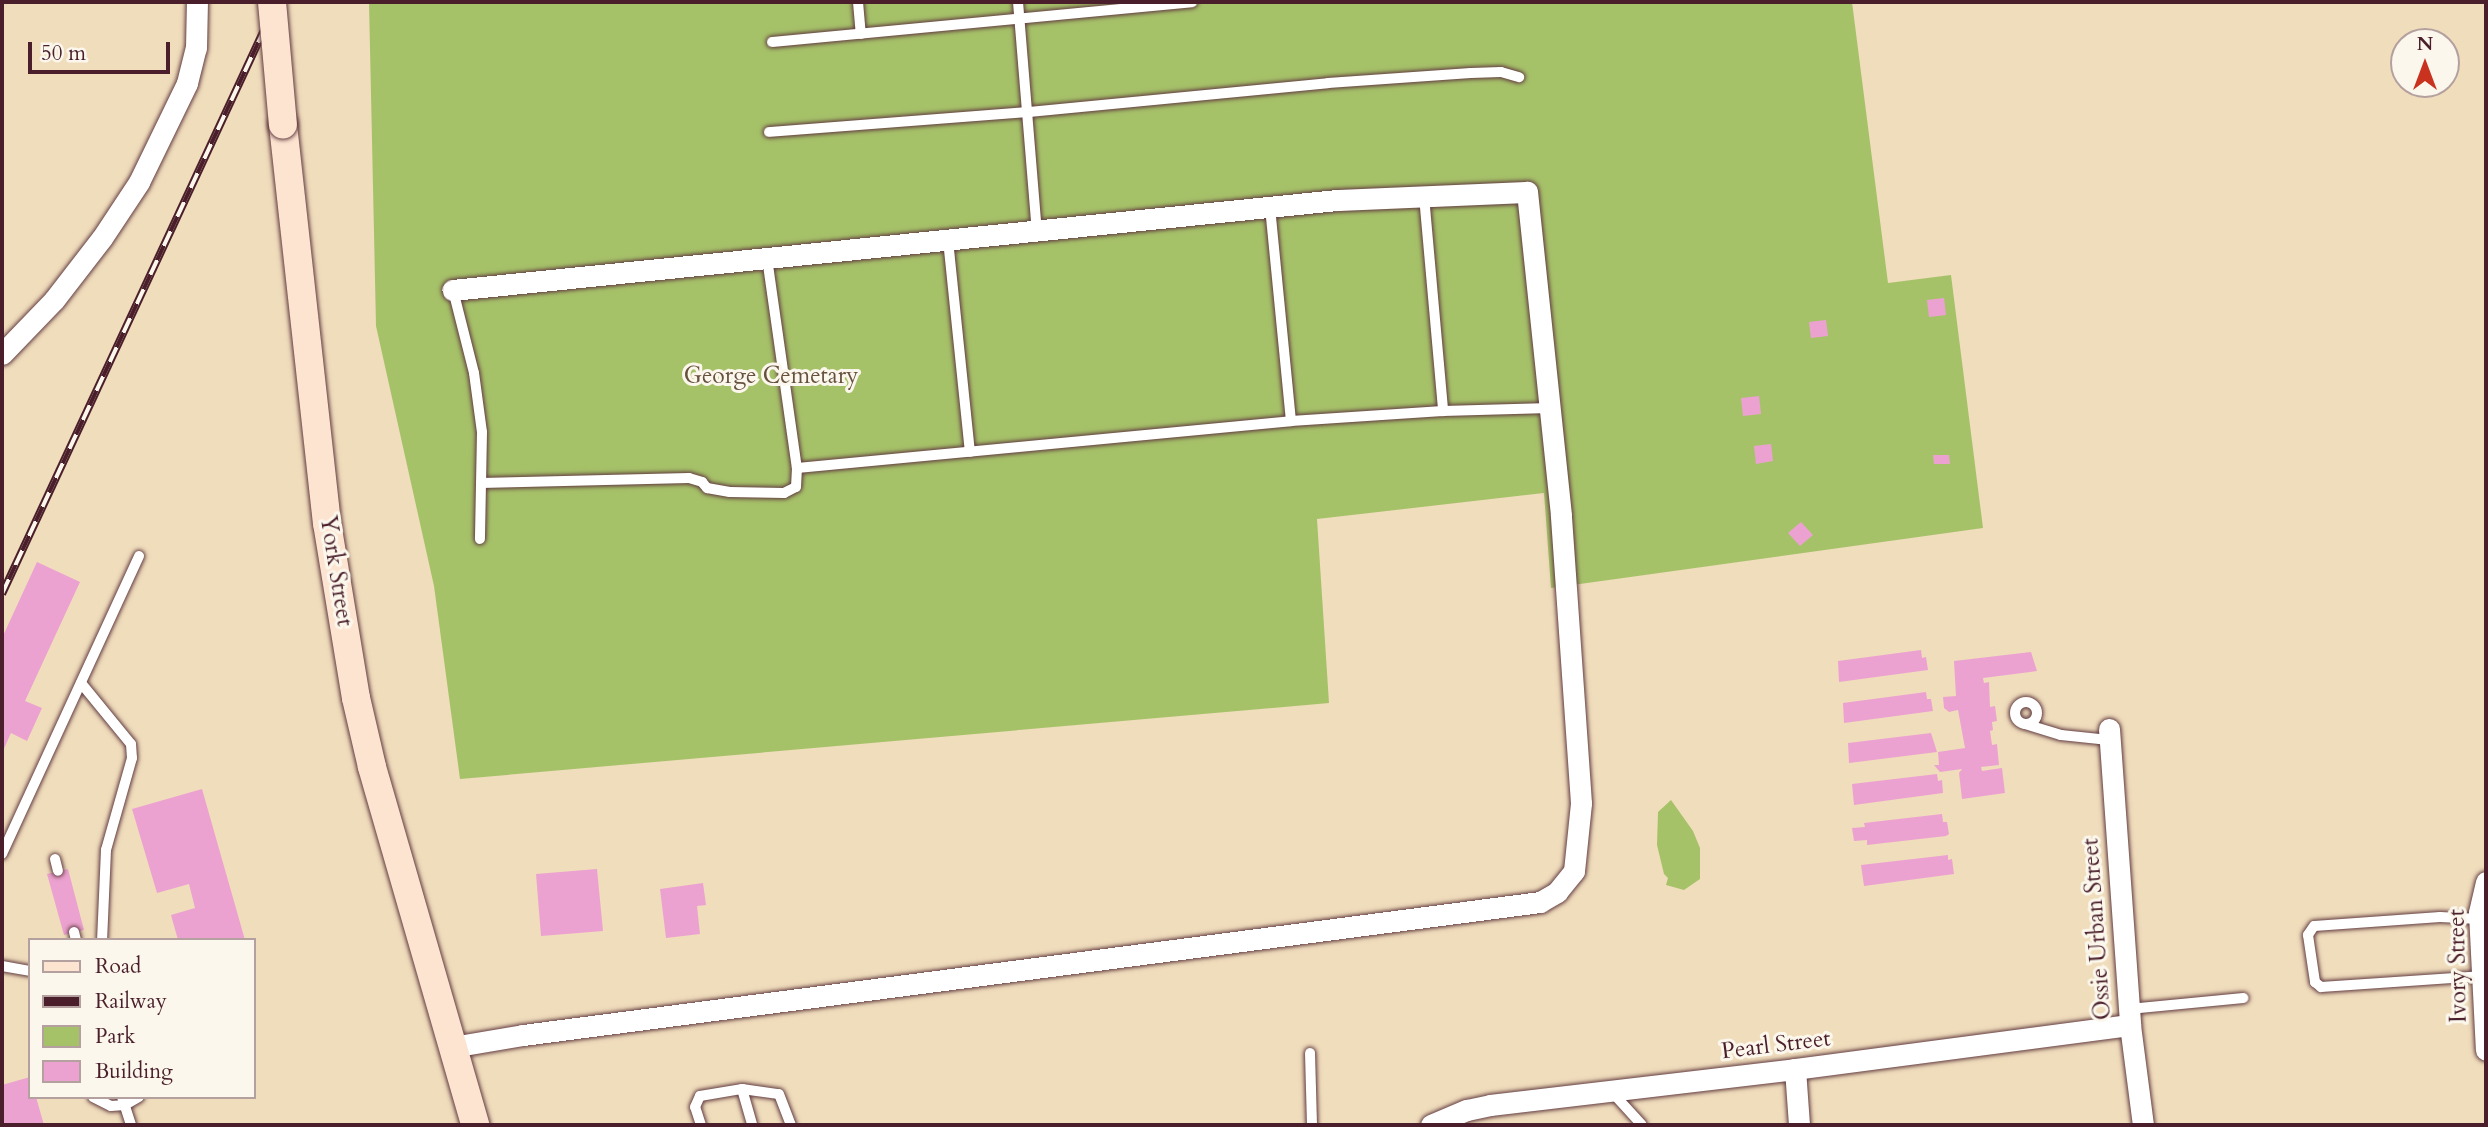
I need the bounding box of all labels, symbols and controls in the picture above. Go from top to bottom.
scale bar [32,28,173,72]
north arrow [2390,28,2460,98]
text: N [2417,31,2433,57]
text: 50 m [41,39,86,68]
park label: George Cemetary [684,362,858,390]
street label: York Street [314,514,358,628]
street label: Ossie Urban Street [2077,837,2117,1021]
street label: Ivory Street [2443,909,2473,1023]
legend [28,938,256,1099]
text: Road [95,952,141,981]
text: Railway [95,987,167,1016]
text: Park [95,1022,135,1051]
street label: Pearl Street [1720,1025,1832,1065]
text: Building [95,1057,173,1086]

